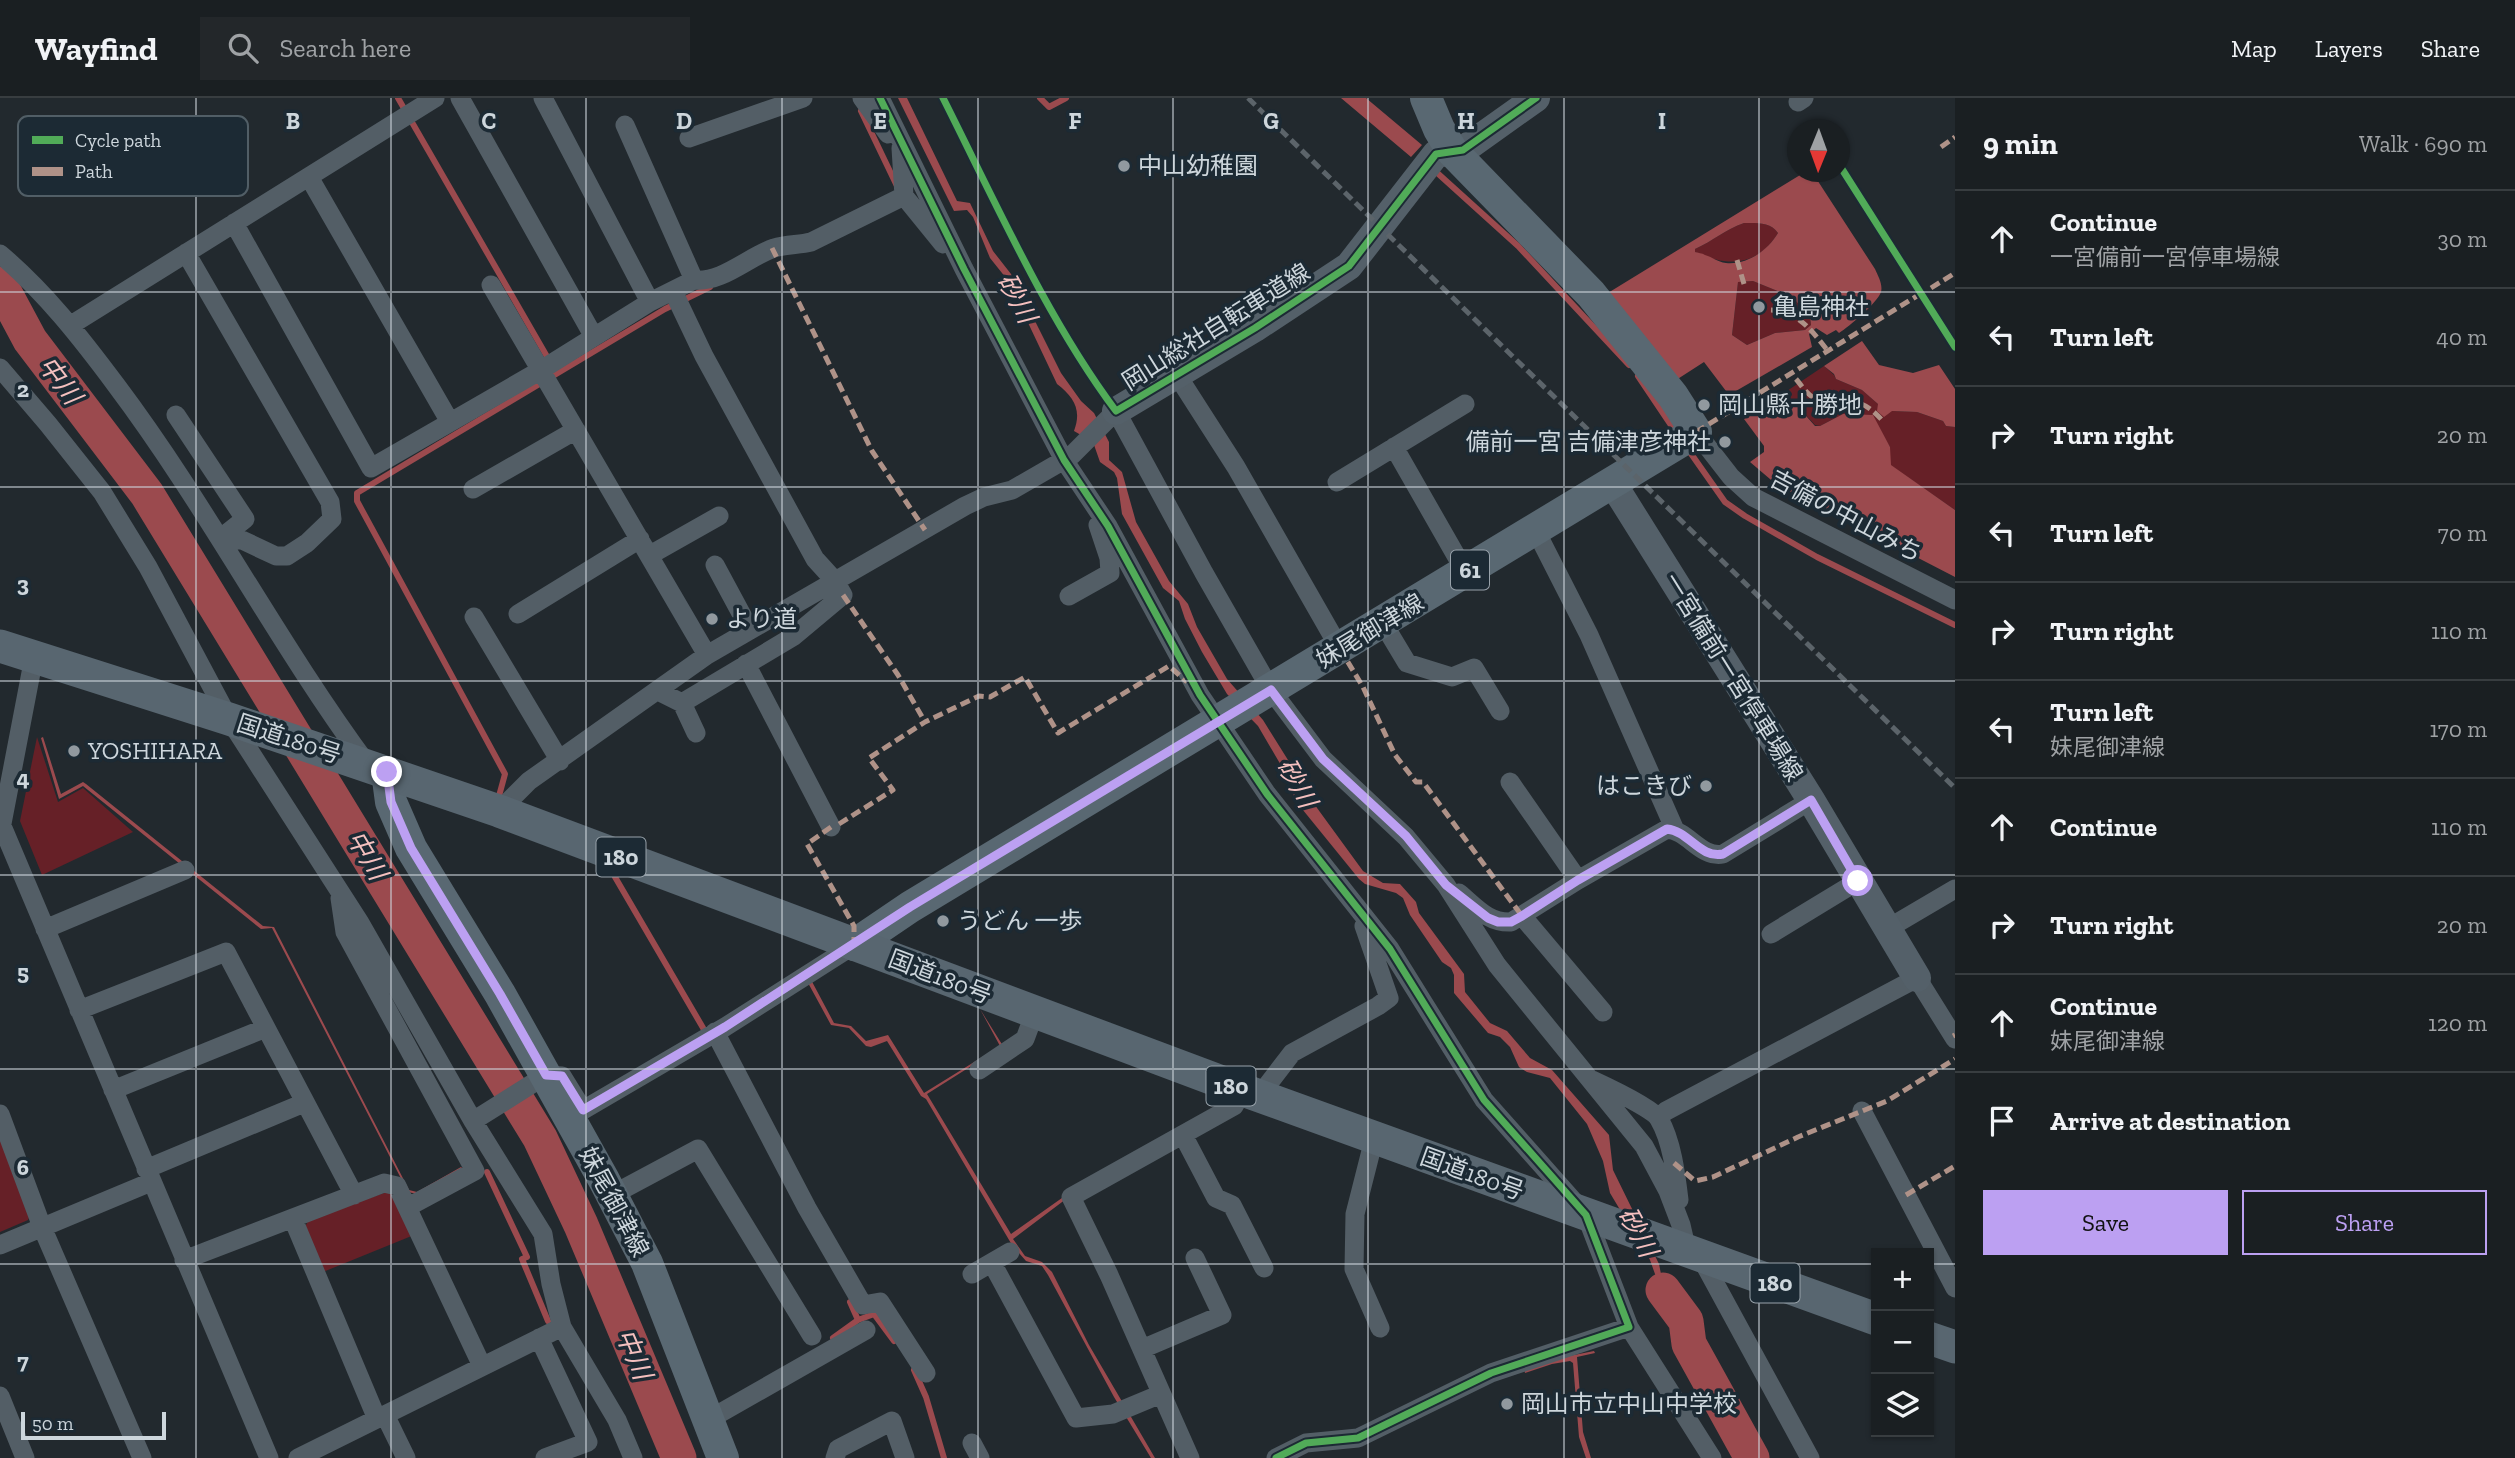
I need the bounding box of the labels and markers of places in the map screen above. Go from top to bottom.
place label: 中山幼稚園 [1138,151,1258,180]
marker: 中山幼稚園 [1116,158,1132,174]
place label: 亀島神社 [1773,292,1869,321]
marker: 亀島神社 [1751,299,1767,315]
place label: 岡山縣十勝地 [1718,390,1862,419]
marker: 岡山縣十勝地 [1696,397,1712,413]
place label: 備前一宮 吉備津彦神社 [1466,427,1711,456]
marker: 備前一宮 吉備津彦神社 [1717,434,1733,450]
place label: より道 [726,604,798,633]
marker: より道 [704,611,720,627]
place label: YOSHIHARA [87,736,222,765]
marker: YOSHIHARA [66,743,82,759]
place label: はこきび [1596,771,1692,800]
marker: はこきび [1698,778,1714,794]
place label: うどん 一歩 [957,906,1082,935]
marker: うどん 一歩 [935,913,951,929]
place label: 岡山市立中山中学校 [1521,1389,1737,1418]
marker: 岡山市立中山中学校 [1499,1396,1515,1412]

